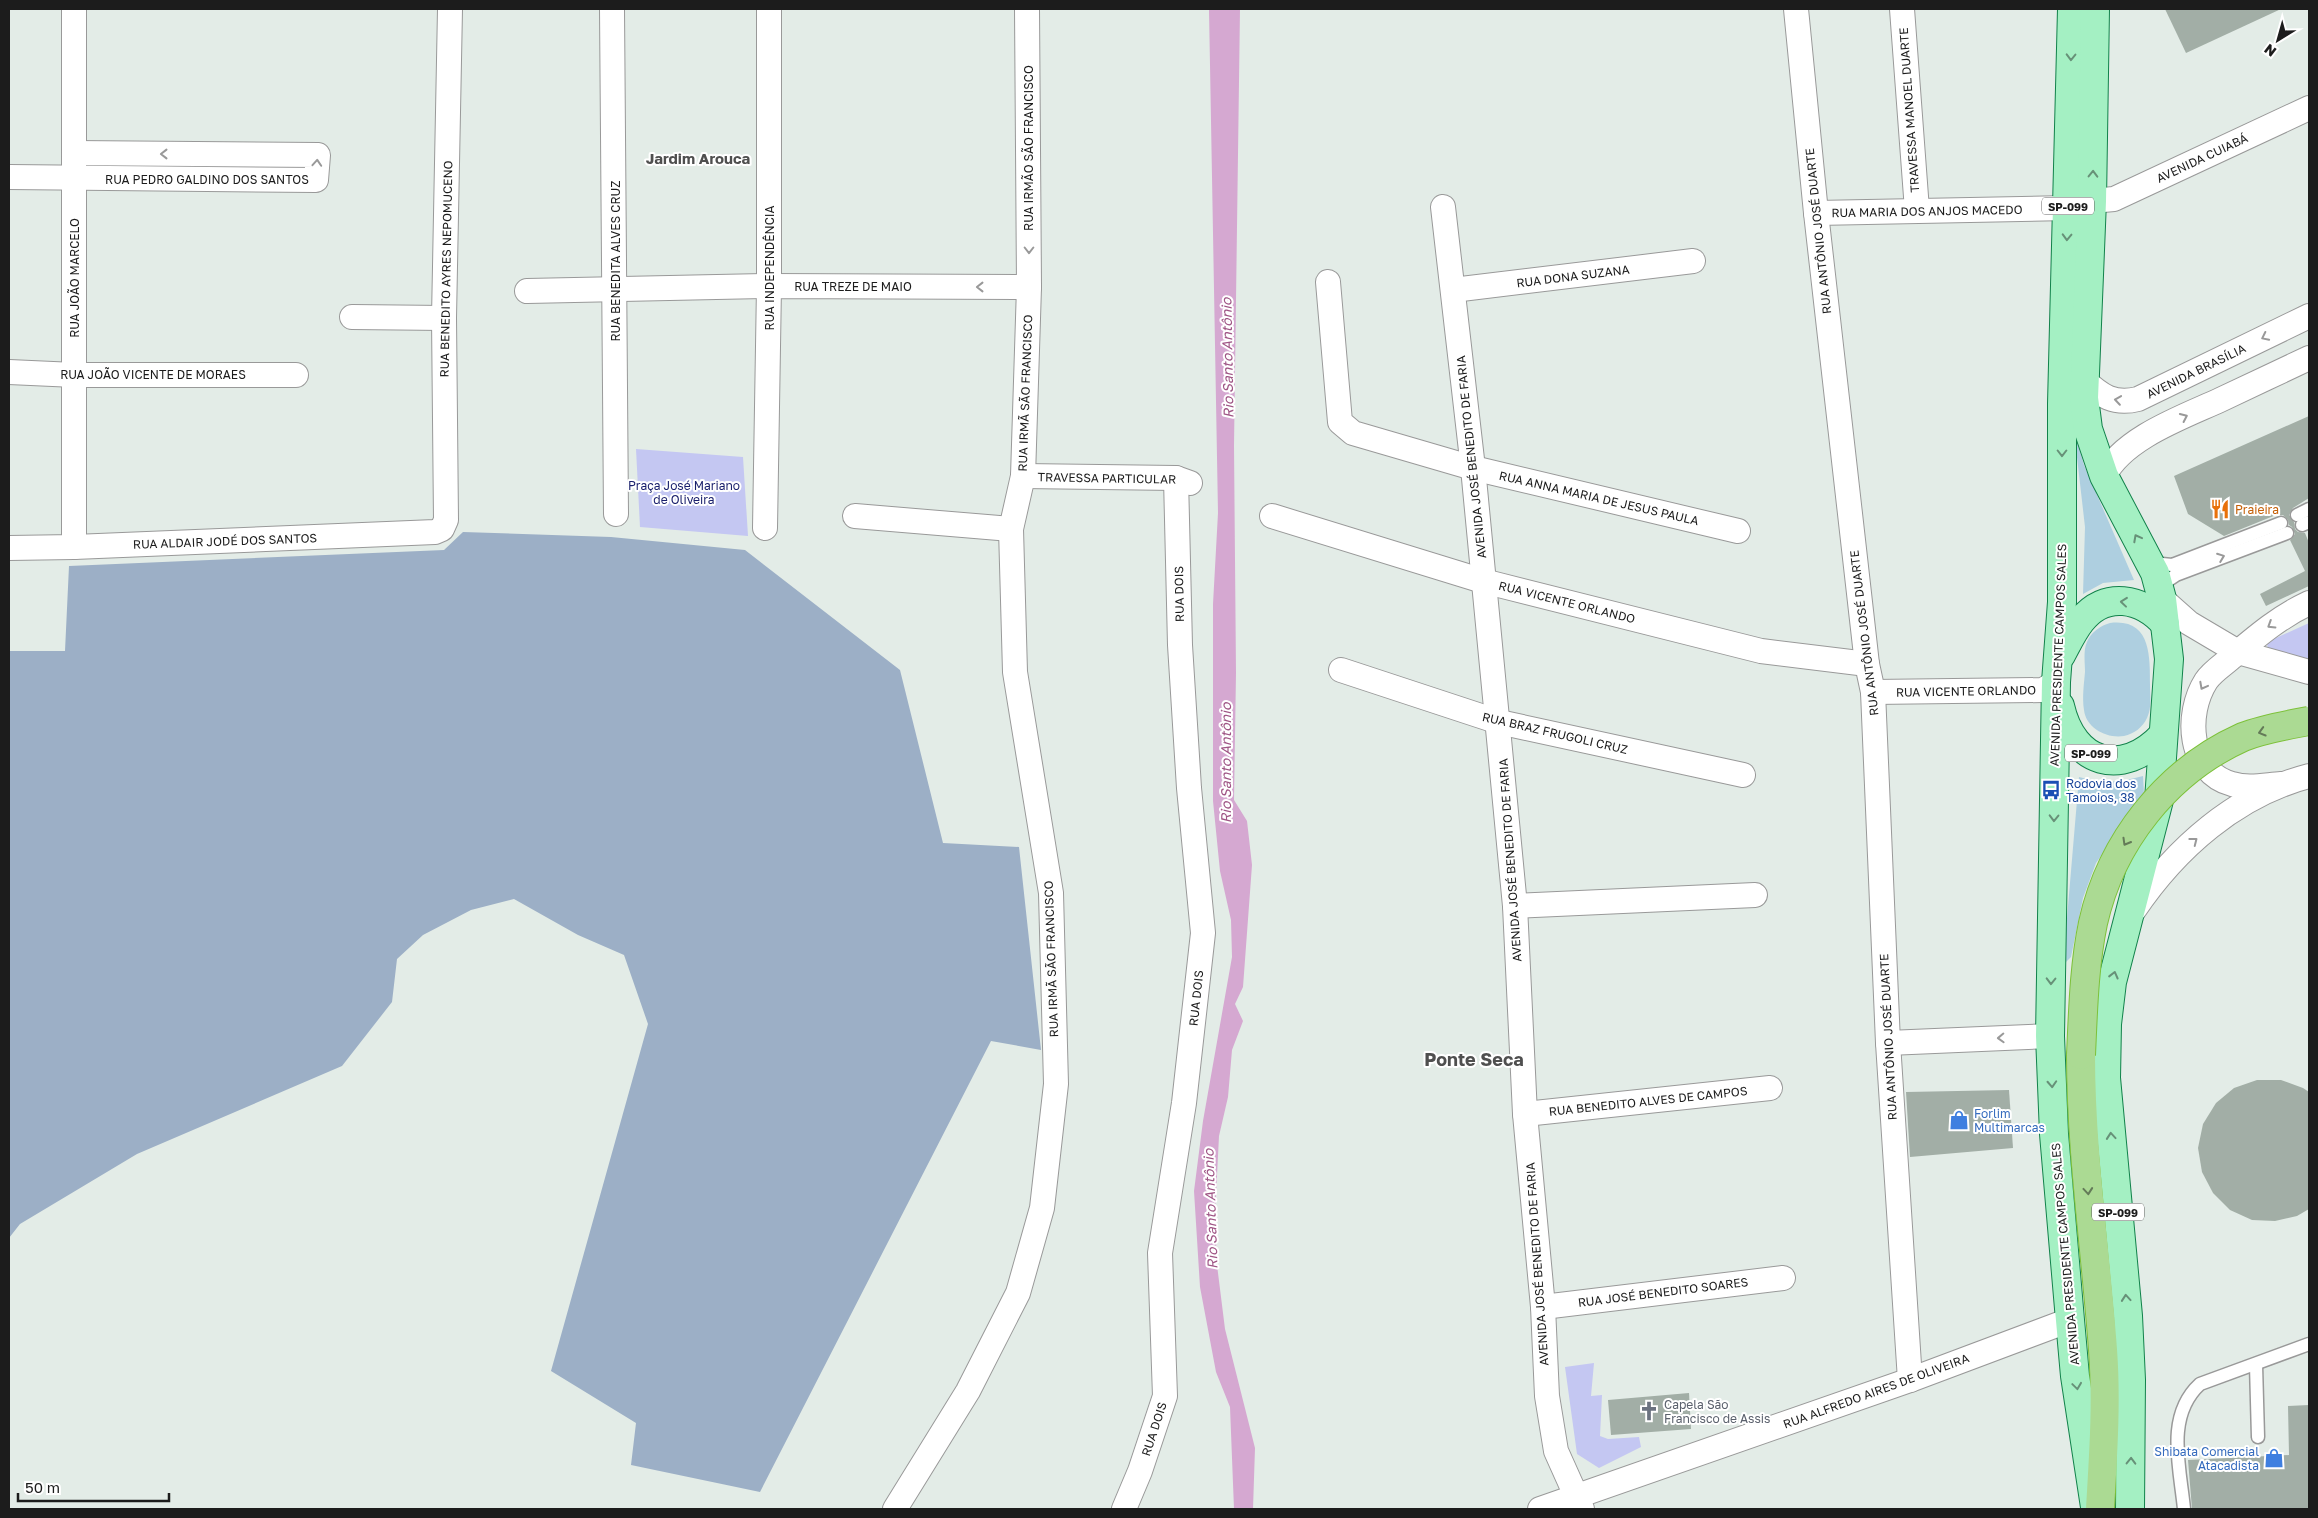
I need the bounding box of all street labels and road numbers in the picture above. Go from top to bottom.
street label: TRAVESSA MANOEL DUARTE [1896,27,1922,193]
street label: RUA IRMÃO SÃO FRANCISCO [1021,65,1036,231]
street label: AVENIDA CUIABÁ [2154,130,2250,186]
street label: RUA ANTÔNIO JOSÉ DUARTE [1802,147,1834,315]
street label: RUA BENEDITO AYRES NEPOMUCENO [437,160,455,378]
street label: RUA PEDRO GALDINO DOS SANTOS [105,172,309,187]
street label: RUA BENEDITA ALVES CRUZ [608,181,623,341]
road number: SP-099 [2042,198,2094,215]
street label: RUA MARIA DOS ANJOS MACEDO [1831,202,2023,220]
street label: RUA INDEPENDÊNCIA [762,205,777,331]
street label: RUA JOÃO MARCELO [67,218,82,338]
street label: RUA DONA SUZANA [1516,262,1630,290]
street label: RUA TREZE DE MAIO [794,279,912,294]
street label: RUA IRMÃ SÃO FRANCISCO [1015,314,1035,472]
street label: AVENIDA BRASÍLIA [2144,340,2248,402]
street label: AVENIDA JOSÉ BENEDITO DE FARIA [1453,355,1489,559]
street label: RUA JOÃO VICENTE DE MORAES [60,367,246,382]
street label: RUA ANNA MARIA DE JESUS PAULA [1498,468,1700,528]
street label: TRAVESSA PARTICULAR [1038,469,1176,487]
street label: RUA ALDAIR JODÉ DOS SANTOS [133,530,318,552]
street label: AVENIDA PRESIDENTE CAMPOS SALES [2047,543,2069,767]
street label: RUA ANTÔNIO JOSÉ DUARTE [1846,549,1882,717]
street label: RUA DOIS [1171,565,1187,622]
street label: RUA VICENTE ORLANDO [1497,578,1637,626]
street label: RUA VICENTE ORLANDO [1896,682,2036,700]
street label: RUA BRAZ FRUGOLI CRUZ [1481,709,1629,757]
road number: SP-099 [2065,744,2117,761]
street label: AVENIDA JOSÉ BENEDITO DE FARIA [1495,758,1525,962]
street label: RUA IRMÃ SÃO FRANCISCO [1041,880,1061,1038]
street label: RUA ANTÔNIO JOSÉ DUARTE [1876,953,1900,1121]
street label: RUA DOIS [1186,969,1206,1027]
street label: RUA BENEDITO ALVES DE CAMPOS [1548,1083,1748,1119]
street label: AVENIDA PRESIDENTE CAMPOS SALES [2048,1142,2082,1366]
street label: AVENIDA JOSÉ BENEDITO DE FARIA [1522,1162,1552,1366]
road number: SP-099 [2092,1204,2144,1220]
street label: RUA JOSÉ BENEDITO SOARES [1577,1274,1749,1310]
street label: RUA ALFREDO AIRES DE OLIVEIRA [1781,1350,1971,1432]
street label: RUA DOIS [1138,1400,1170,1458]

